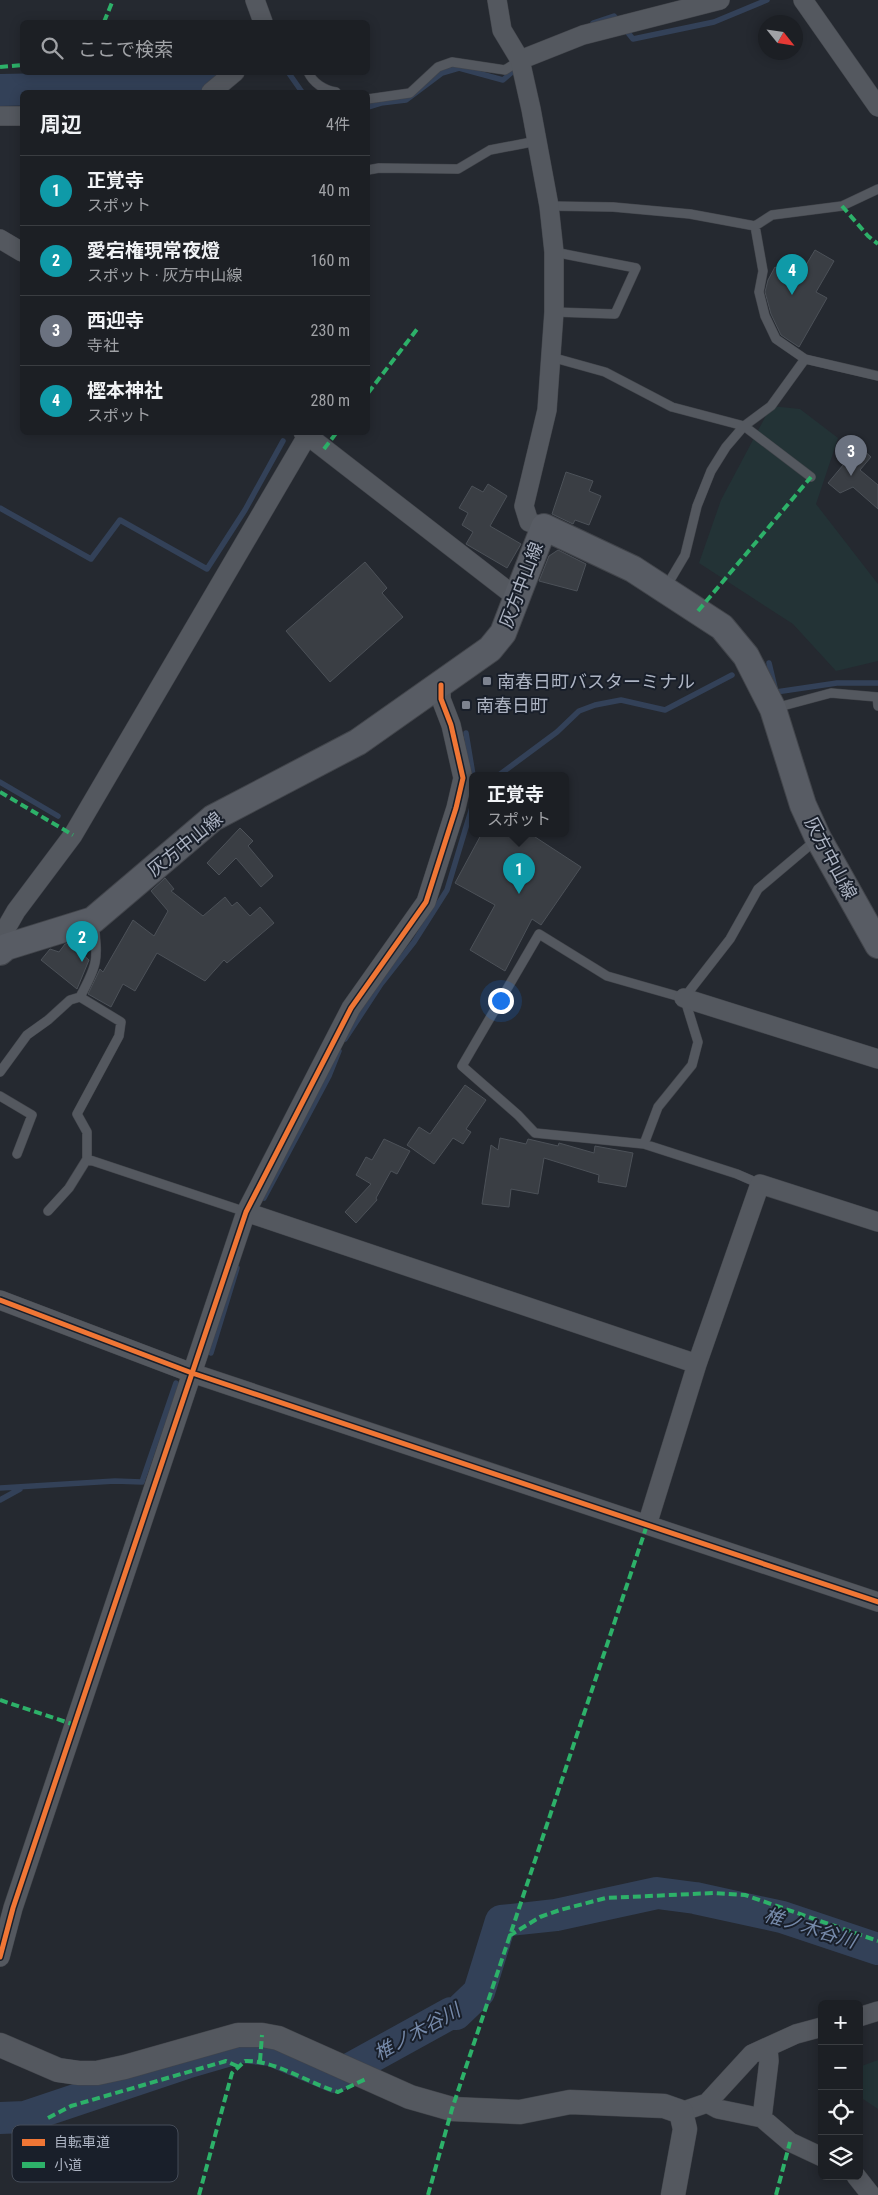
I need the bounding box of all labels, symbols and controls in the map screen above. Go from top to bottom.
north arrow [758,15,803,60]
search box [20,20,370,75]
icon: search [38,34,66,62]
text: ここで検索 [78,38,173,61]
text: 周辺 [40,113,82,137]
text: 4件 [326,115,350,134]
text: 正覚寺 [87,169,144,192]
text: 1 [52,181,60,200]
text: 40 m [318,181,350,200]
text: スポット [87,196,151,215]
text: 愛宕権現常夜燈 [87,239,220,262]
text: 2 [52,251,60,270]
text: 160 m [311,251,350,270]
pin: 4 [776,254,808,295]
text: スポット · 灰方中山線 [87,266,242,285]
text: 西迎寺 [87,309,144,332]
text: 3 [52,321,60,340]
text: 230 m [311,321,350,340]
text: 寺社 [87,336,119,355]
text: 樫本神社 [87,379,163,402]
text: 4 [52,391,60,410]
text: 280 m [311,391,350,410]
text: スポット [87,406,151,425]
pin: 3 [835,435,867,476]
street label: 灰方中山線 [495,539,547,631]
place label: 南春日町バスターミナル [497,671,695,692]
marker: 南春日町バスターミナル [481,675,493,687]
place label: 南春日町 [476,695,548,716]
marker: 南春日町 [460,699,472,711]
popup [469,772,569,837]
text: 正覚寺 [487,783,544,806]
street label: 灰方中山線 [143,808,227,880]
text: スポット [487,810,551,829]
street label: 灰方中山線 [801,813,861,903]
pin: 1 [503,853,535,894]
pin: 2 [66,921,98,962]
your location [488,988,514,1014]
water label: 椎ノ木谷川 [761,1903,861,1953]
water label: 椎ノ木谷川 [370,1998,466,2065]
map controls [818,2000,863,2180]
button: + [818,2000,863,2045]
button: − [818,2045,863,2090]
button: locate [818,2090,863,2135]
legend [12,2125,178,2182]
text: 自転車道 [54,2134,110,2150]
button: layers [818,2135,863,2180]
text: 小道 [54,2157,82,2173]

